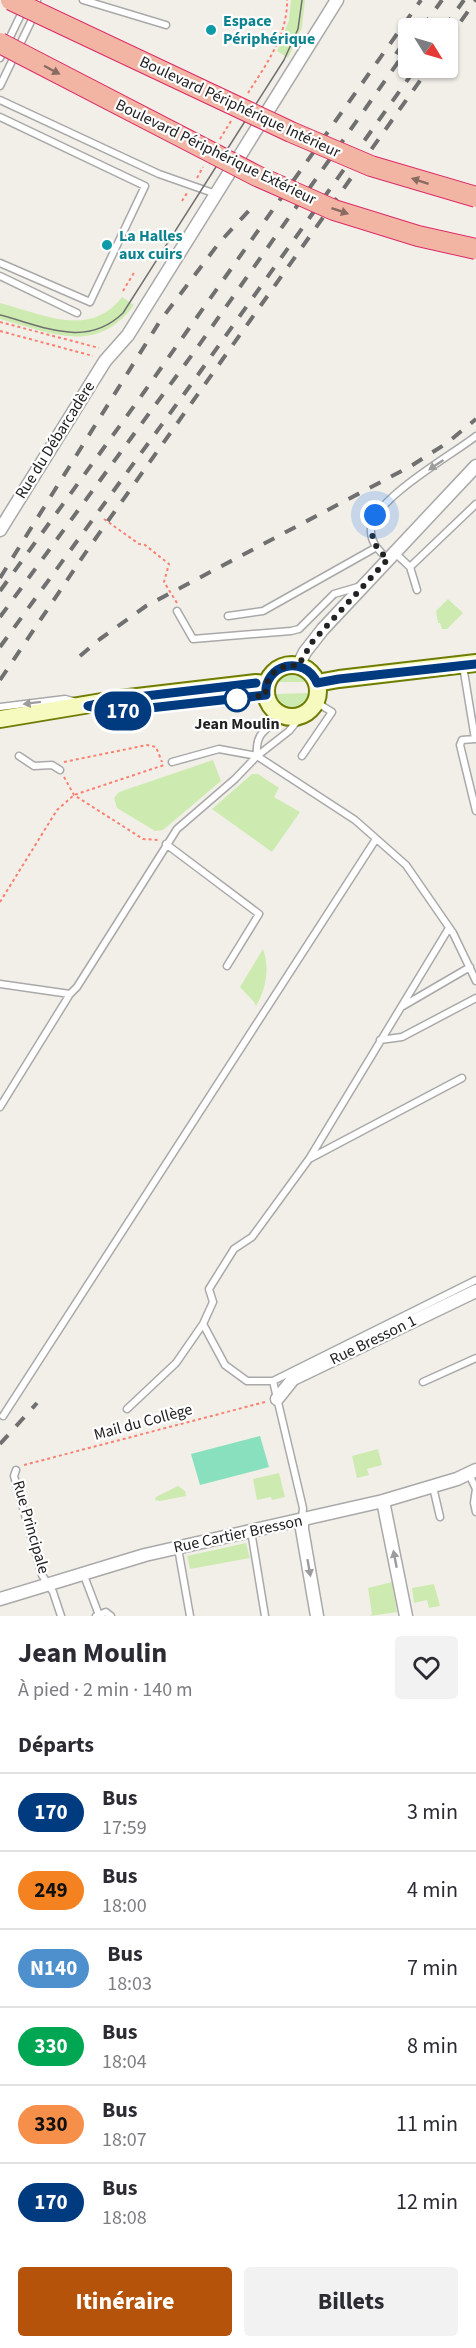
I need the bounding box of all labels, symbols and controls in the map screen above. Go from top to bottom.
place label: Espace Périphérique [223,10,315,50]
north arrow [398,18,458,78]
map controls [398,18,458,78]
marker: Espace Périphérique [204,23,218,37]
street label: Boulevard Périphérique Intérieur [136,51,344,163]
one-way arrow [43,65,60,75]
street label: Boulevard Périphérique Extérieur [112,94,320,210]
one-way arrow [411,176,429,186]
one-way arrow [331,207,349,216]
place label: La Halles aux cuirs [119,225,183,265]
marker: La Halles aux cuirs [100,238,114,252]
street label: Rue du Débarcadère [10,377,100,503]
one-way arrow [428,459,444,470]
your location [360,500,390,530]
marker: Jean Moulin [224,686,250,712]
line badge: 170 [88,692,158,730]
text: 170 [106,696,140,726]
one-way arrow [23,698,42,707]
place label: Jean Moulin [194,713,280,735]
street label: Rue Bresson 1 [326,1310,420,1370]
street label: Mail du Collège [91,1398,195,1446]
street label: Rue Principale [7,1478,55,1576]
street label: Rue Cartier Bresson [171,1510,305,1558]
one-way arrow [390,1549,399,1568]
one-way arrow [304,1559,313,1578]
text: Jean Moulin [18,1633,167,1673]
button: heart [395,1636,458,1699]
text: À pied · 2 min · 140 m [18,1676,193,1704]
text: Départs [18,1729,94,1761]
text: Bus [102,1782,138,1814]
text: 3 min [407,1796,458,1828]
text: 170 [34,1797,68,1827]
text: 17:59 [102,1814,147,1842]
text: Bus [102,1860,138,1892]
text: 4 min [407,1874,458,1906]
text: 249 [34,1875,68,1905]
text: 18:00 [102,1892,147,1920]
text: Bus [107,1938,143,1970]
text: 7 min [407,1952,458,1984]
text: N140 [30,1953,77,1983]
text: 18:03 [107,1970,152,1998]
text: Bus [102,2016,138,2048]
text: 8 min [407,2030,458,2062]
text: 330 [34,2031,68,2061]
text: 18:04 [102,2048,147,2076]
text: Bus [102,2094,138,2126]
text: 11 min [396,2108,458,2140]
text: 330 [34,2109,68,2139]
text: 18:07 [102,2126,147,2154]
text: Bus [102,2172,138,2204]
text: 12 min [396,2186,458,2218]
text: 170 [34,2187,68,2217]
text: 18:08 [102,2204,147,2232]
button: Itinéraire [18,2267,232,2336]
button: Billets [244,2267,458,2336]

